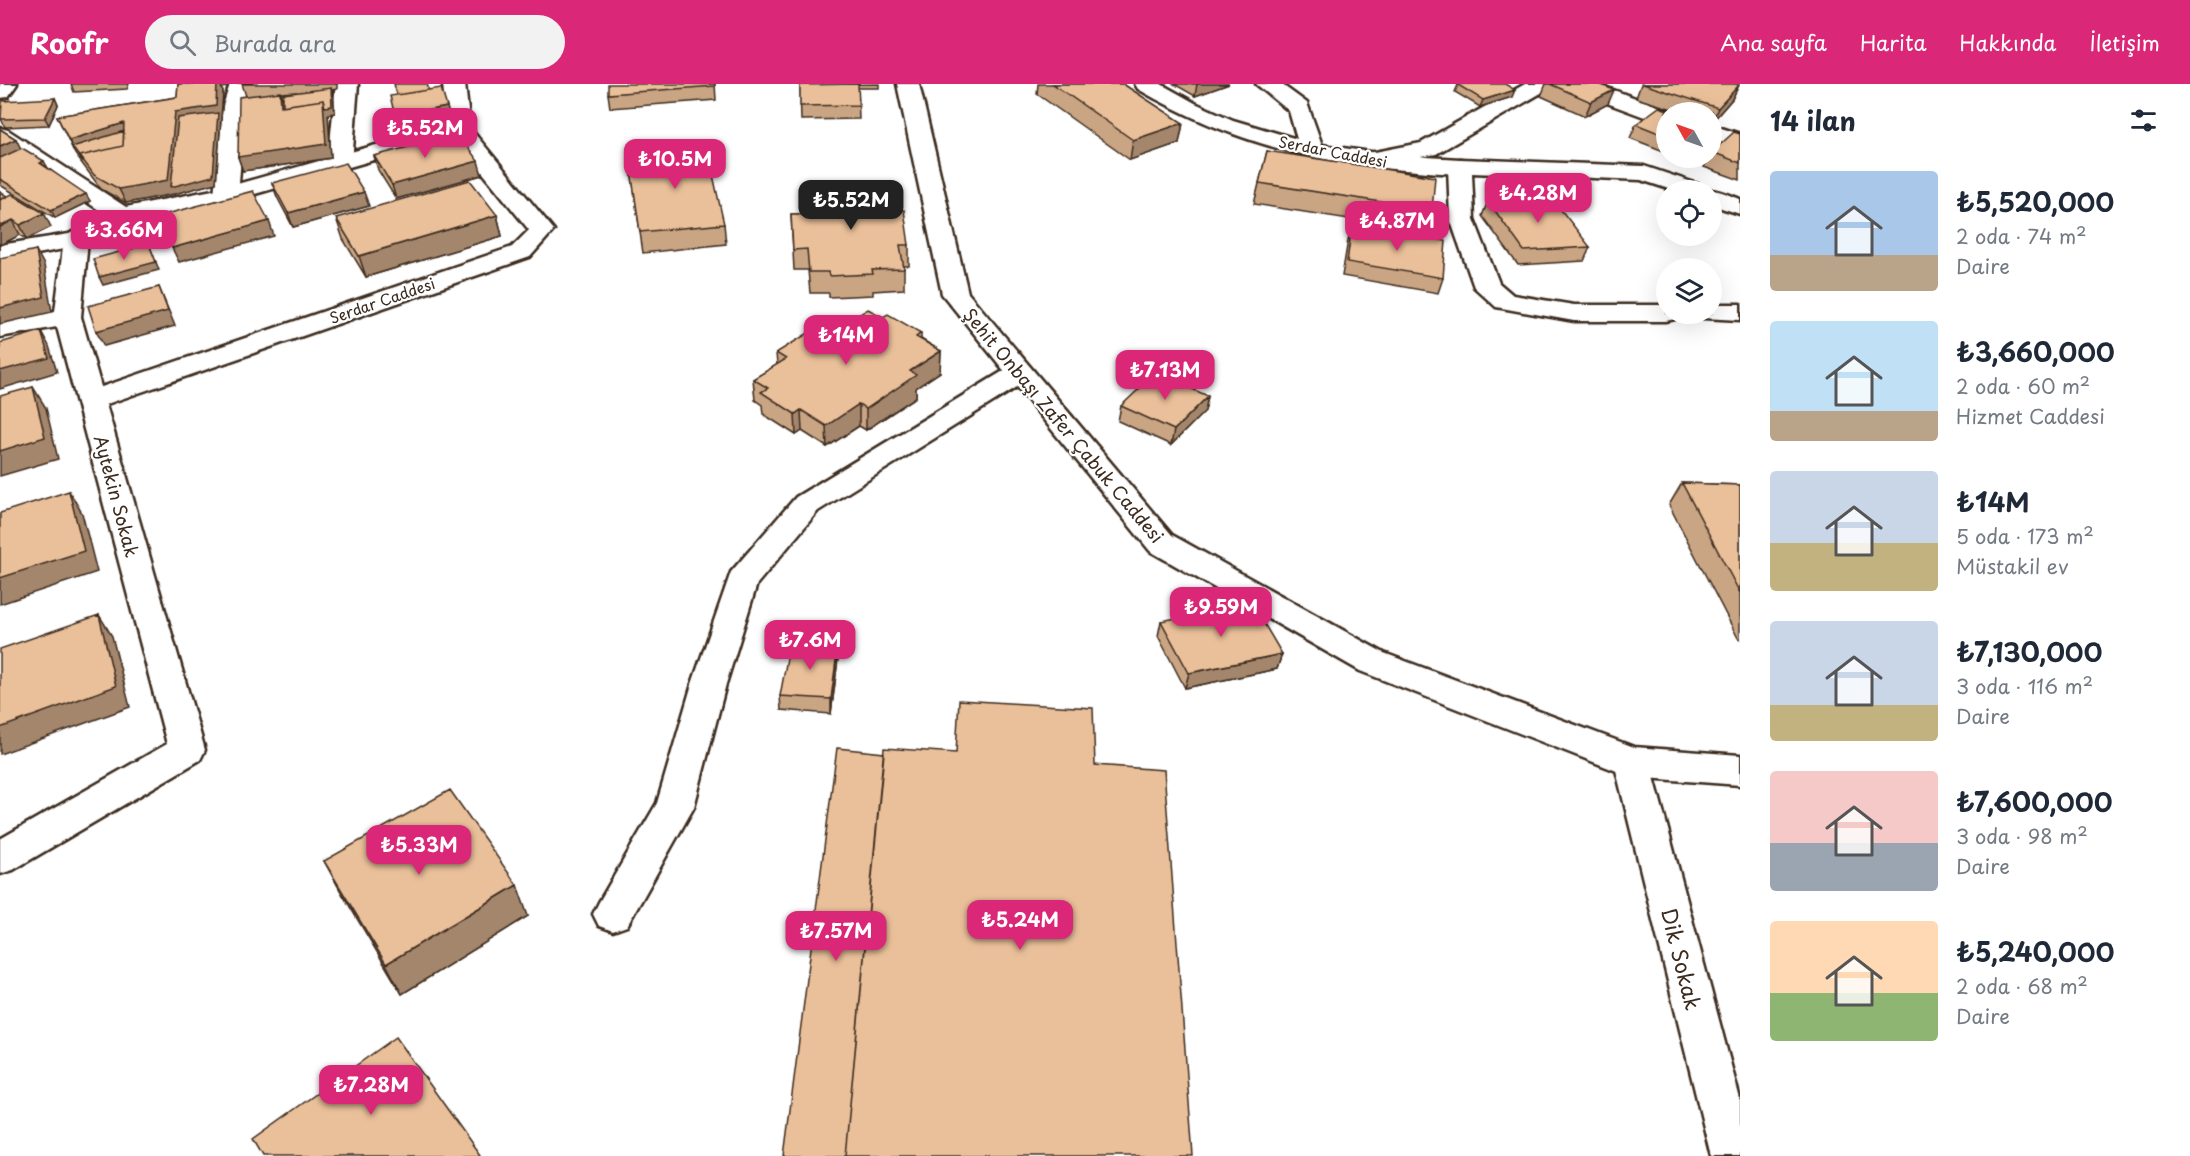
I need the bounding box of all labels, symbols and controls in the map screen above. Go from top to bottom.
search box [145,15,565,69]
text: Roofr [30,21,109,64]
icon: search [166,26,199,59]
text: Burada ara [214,26,336,59]
text: Ana sayfa [1720,26,1827,58]
text: Harita [1860,26,1927,58]
text: Hakkında [1960,26,2056,58]
text: İletişim [2089,26,2160,58]
text: 14 ilan [1770,101,1856,140]
north arrow [1656,102,1722,168]
map controls [1656,102,1722,324]
icon: filters [2127,104,2160,137]
pin: ₺5.52M [376,108,474,159]
text: ₺5.52M [386,112,464,142]
street label: Serdar Caddesi [1277,129,1389,173]
pin: ₺10.5M [626,139,724,190]
text: ₺10.5M [638,143,712,173]
pin: ₺4.28M [1489,173,1587,224]
text: ₺4.28M [1499,177,1577,207]
pin: ₺5.52M [802,180,900,231]
button: locate [1656,180,1722,246]
text: ₺5,520,000 [1956,182,2114,221]
text: ₺5.52M [812,184,890,214]
icon: home [1818,195,1890,267]
pin: ₺4.87M [1348,201,1446,252]
text: ₺4.87M [1359,205,1435,235]
pin: ₺3.66M [75,210,173,261]
text: ₺3.66M [85,214,163,244]
text: 2 oda · 74 m² [1956,221,2087,251]
text: Daire [1956,251,2010,281]
button: layers [1656,258,1722,324]
street label: Serdar Caddesi [326,271,438,329]
street label: Şehit Onbaşı Zafer Çabuk Caddesi [957,302,1171,548]
pin: ₺14M [810,315,882,366]
text: ₺14M [818,319,874,349]
text: ₺3,660,000 [1956,332,2115,371]
icon: home [1818,345,1890,417]
pin: ₺7.13M [1116,350,1214,401]
text: ₺7.13M [1130,354,1200,384]
text: 2 oda · 60 m² [1956,371,2090,401]
text: Hizmet Caddesi [1956,401,2105,431]
street label: Aytekin Sokak [88,432,146,560]
text: ₺14M [1956,482,2030,521]
icon: home [1818,495,1890,567]
text: 5 oda · 173 m² [1956,521,2094,551]
text: Müstakil ev [1956,551,2068,581]
pin: ₺9.59M [1172,587,1270,638]
text: ₺9.59M [1184,591,1258,621]
pin: ₺7.6M [768,620,852,671]
text: ₺7.6M [778,624,842,654]
text: ₺7,130,000 [1956,632,2103,671]
icon: home [1818,645,1890,717]
text: 3 oda · 116 m² [1956,671,2093,701]
text: Daire [1956,701,2010,731]
text: ₺7,600,000 [1956,782,2113,821]
icon: home [1818,795,1890,867]
text: 3 oda · 98 m² [1956,821,2088,851]
pin: ₺5.33M [370,825,468,876]
text: ₺5.33M [380,829,458,859]
text: Daire [1956,851,2010,881]
pin: ₺5.24M [971,900,1069,951]
text: ₺5.24M [981,904,1059,934]
street label: Dik Sokak [1654,905,1710,1013]
pin: ₺7.57M [787,911,885,962]
text: ₺7.57M [800,915,872,945]
text: ₺5,240,000 [1956,932,2114,971]
icon: home [1818,945,1890,1017]
text: 2 oda · 68 m² [1956,971,2088,1001]
text: Daire [1956,1001,2010,1031]
pin: ₺7.28M [322,1065,420,1116]
text: ₺7.28M [333,1069,409,1099]

